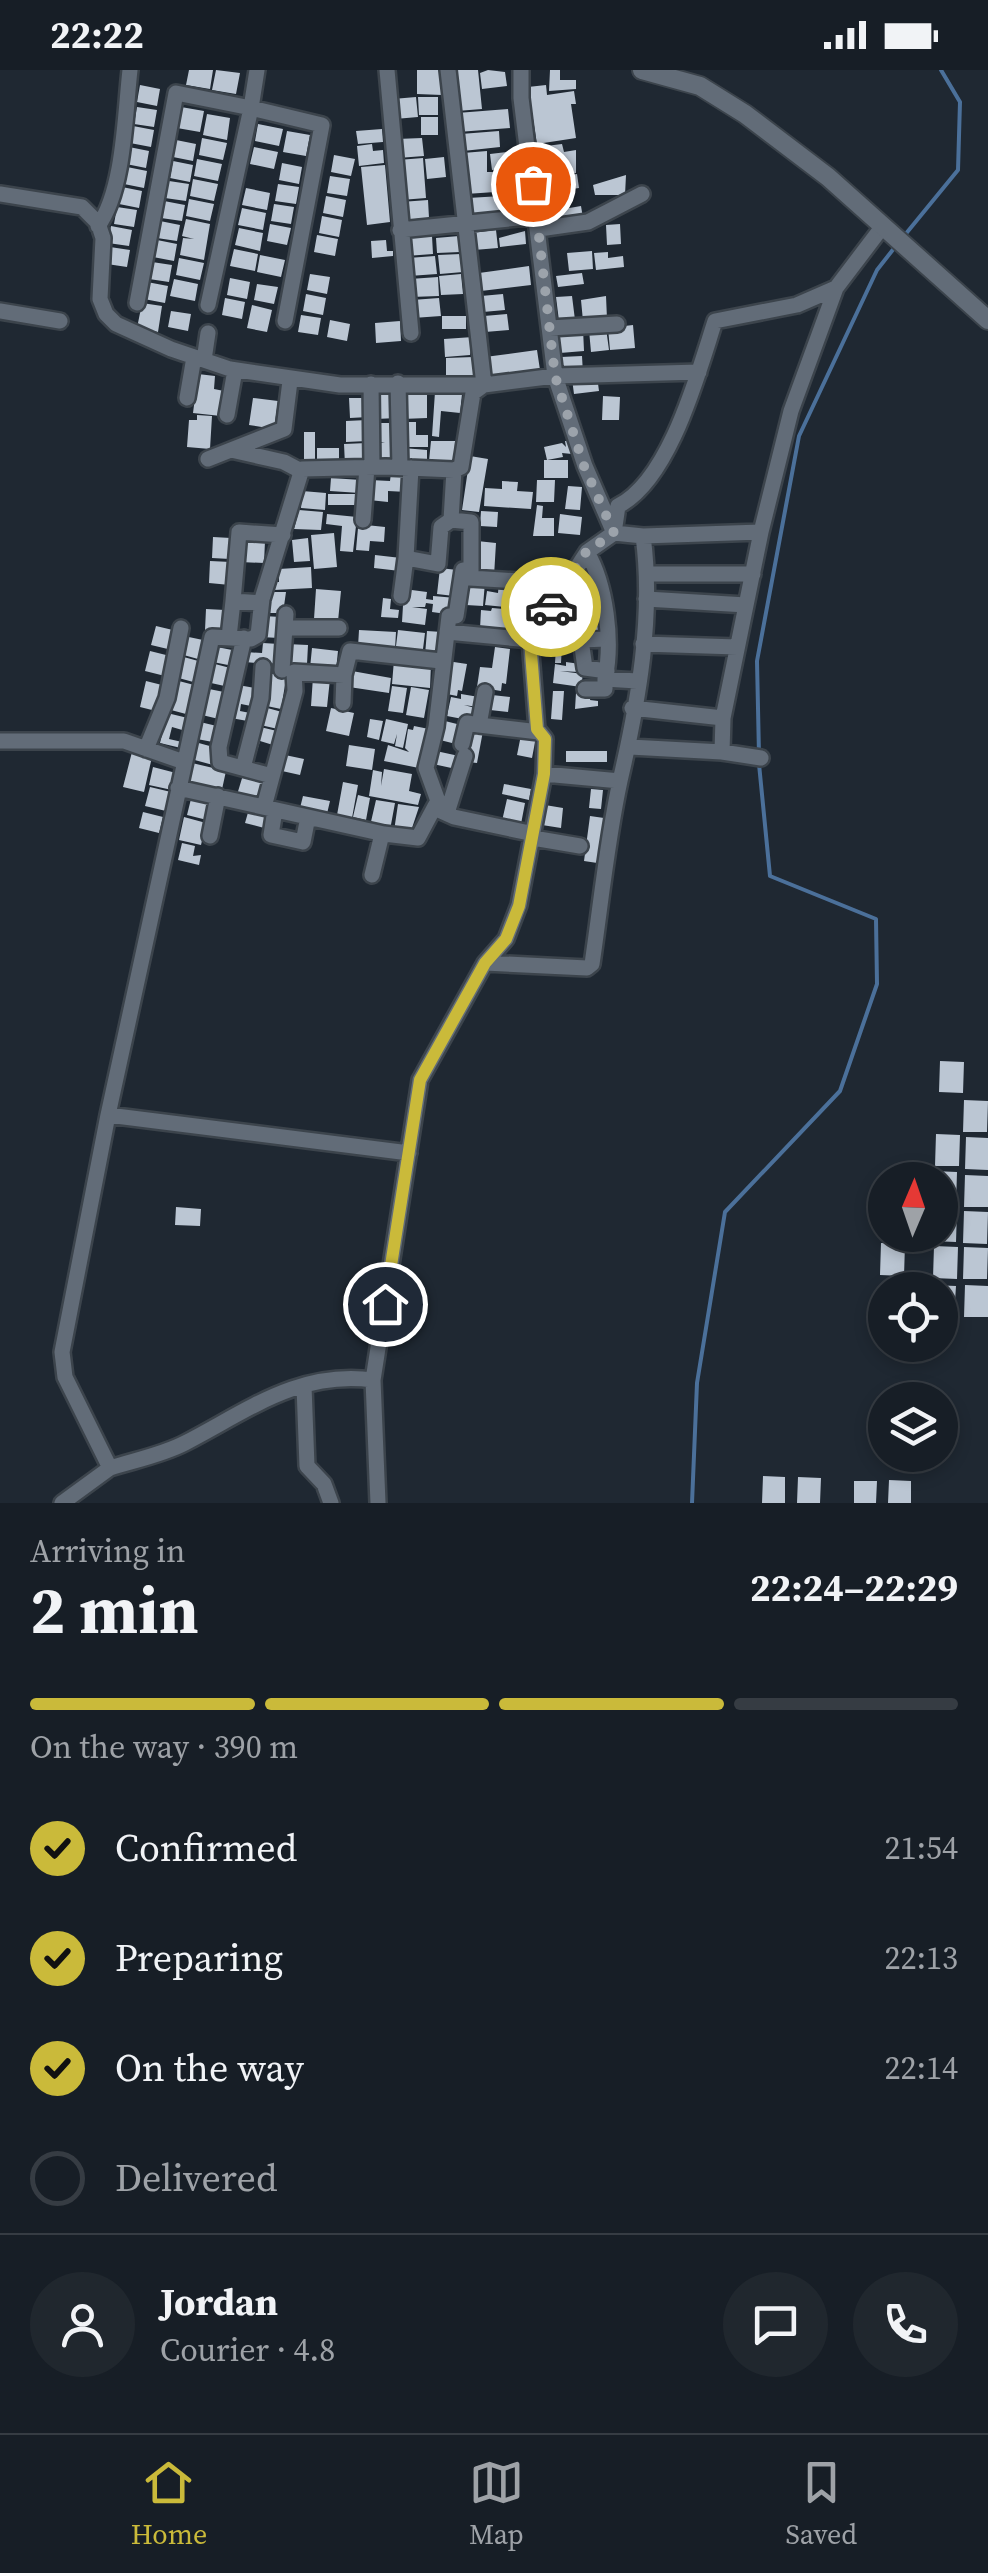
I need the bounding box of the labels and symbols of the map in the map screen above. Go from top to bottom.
pin [491,142,576,227]
courier [501,557,601,657]
north arrow [868,1162,958,1252]
pin [343,1262,428,1347]

